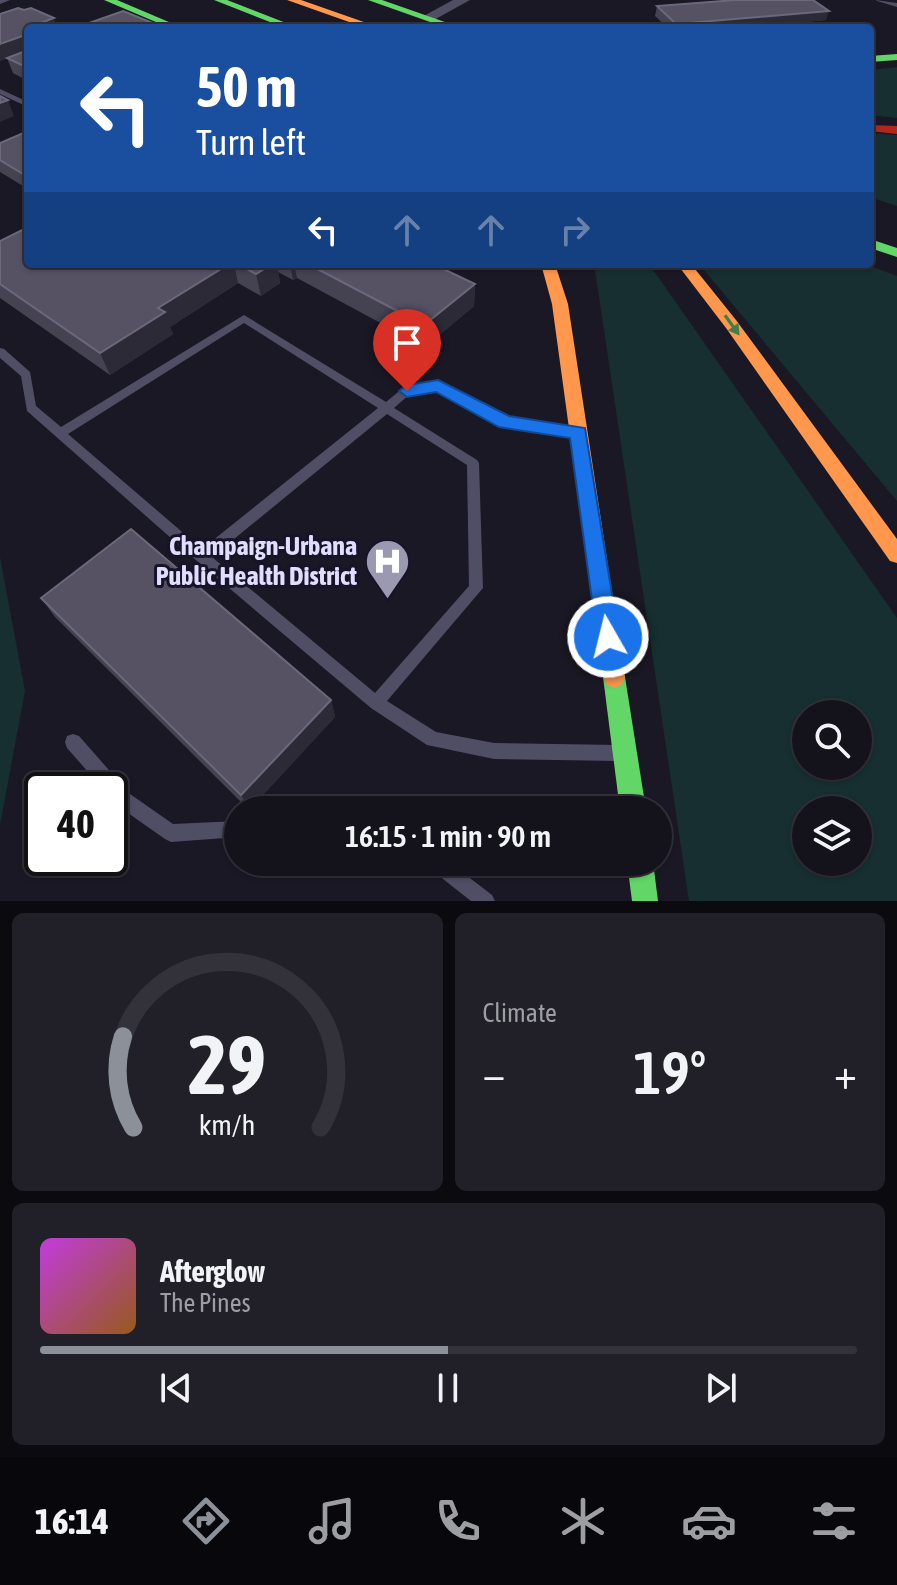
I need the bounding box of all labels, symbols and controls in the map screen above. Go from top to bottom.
text: 50 m [196,55,297,119]
icon: left [64,56,168,160]
text: Turn left [196,121,306,163]
icon: left [301,208,345,252]
icon: ahead [385,208,429,252]
icon: ahead [469,208,513,252]
icon: right [553,208,597,252]
pin [373,309,441,391]
one-way arrow [724,314,740,336]
icon: arrive [385,321,429,365]
place label: Champaign-Urbana Public Health District [156,531,357,591]
hospital icon: Champaign-Urbana Public Health District [364,537,412,600]
position arrow [566,595,650,679]
map controls [792,700,872,876]
button: search [792,700,872,780]
speed limit sign: 40 [24,772,128,876]
button: layers [792,796,872,876]
text: 16:15 · 1 min · 90 m [345,819,551,853]
text: Climate [483,998,557,1028]
text: 29 [188,1016,266,1112]
text: 19° [633,1038,706,1107]
text: − [483,1048,505,1098]
text: + [834,1048,857,1098]
text: km/h [199,1108,256,1141]
text: Afterglow [160,1254,265,1288]
text: The Pines [160,1288,251,1318]
icon: previous [154,1366,198,1410]
icon: pause [426,1366,470,1410]
icon: next [699,1366,743,1410]
icon: directions [178,1493,234,1549]
icon: music [304,1493,360,1549]
icon: phone [430,1493,486,1549]
icon: climate [555,1493,611,1549]
icon: car [681,1493,737,1549]
icon: filters [806,1493,862,1549]
text: 16:14 [35,1500,109,1542]

